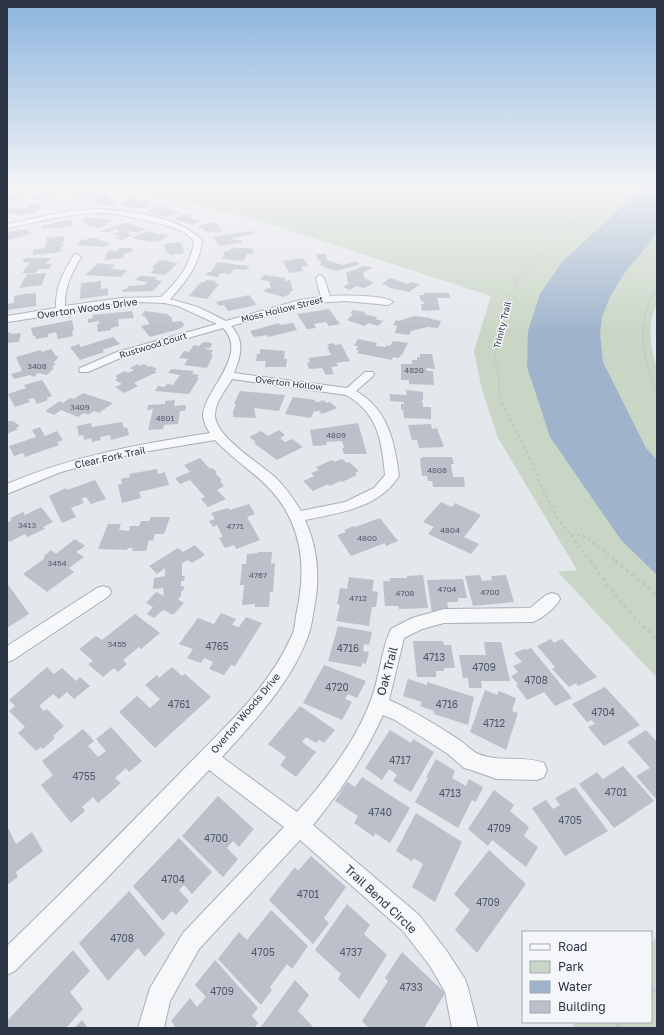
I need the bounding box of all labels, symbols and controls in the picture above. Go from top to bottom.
street label: Moss Hollow Street [240,293,325,325]
street label: Overton Woods Drive [36,295,138,321]
street label: Trinity Trail [491,300,513,350]
street label: Rustwood Court [118,329,188,360]
house number: 3408 [27,361,47,371]
house number: 4820 [404,365,424,375]
street label: Overton Hollow [255,373,324,393]
house number: 3409 [70,402,90,412]
house number: 4801 [156,413,174,423]
house number: 4809 [326,430,346,440]
street label: Clear Fork Trail [73,444,147,470]
house number: 4808 [427,465,447,475]
house number: 3413 [18,520,36,530]
house number: 4771 [226,521,244,531]
house number: 4804 [440,525,460,535]
house number: 4800 [357,533,377,543]
house number: 3454 [47,558,67,568]
house number: 4767 [249,570,267,580]
house number: 4704 [438,584,457,594]
house number: 4700 [480,587,500,597]
house number: 4708 [396,588,415,598]
house number: 4712 [349,593,367,603]
house number: 3455 [108,639,127,649]
house number: 4765 [205,640,229,652]
house number: 4716 [337,642,359,654]
street label: Oak Trail [373,645,401,697]
house number: 4713 [423,651,445,663]
house number: 4709 [472,661,496,673]
street label: Overton Woods Drive [208,670,282,756]
house number: 4708 [524,674,548,686]
house number: 4720 [325,681,349,693]
house number: 4761 [168,698,190,710]
house number: 4716 [436,698,458,710]
house number: 4704 [591,706,615,718]
house number: 4712 [483,717,505,729]
house number: 4717 [389,754,411,766]
house number: 4755 [73,770,96,782]
house number: 4701 [605,786,627,798]
house number: 4713 [439,787,461,799]
house number: 4740 [368,806,392,818]
house number: 4705 [558,814,582,826]
house number: 4709 [487,822,511,834]
house number: 4700 [204,832,228,844]
street label: Trail Bend Circle [342,862,420,936]
house number: 4704 [161,873,185,885]
house number: 4701 [297,888,319,900]
house number: 4709 [476,896,500,908]
legend [522,931,652,1023]
house number: 4708 [110,932,134,944]
text: Road [558,939,587,954]
house number: 4705 [251,946,275,958]
house number: 4737 [340,946,362,958]
text: Park [558,959,584,974]
text: Water [558,979,592,994]
house number: 4733 [399,981,423,993]
house number: 4709 [210,985,234,997]
text: Building [558,999,606,1014]

